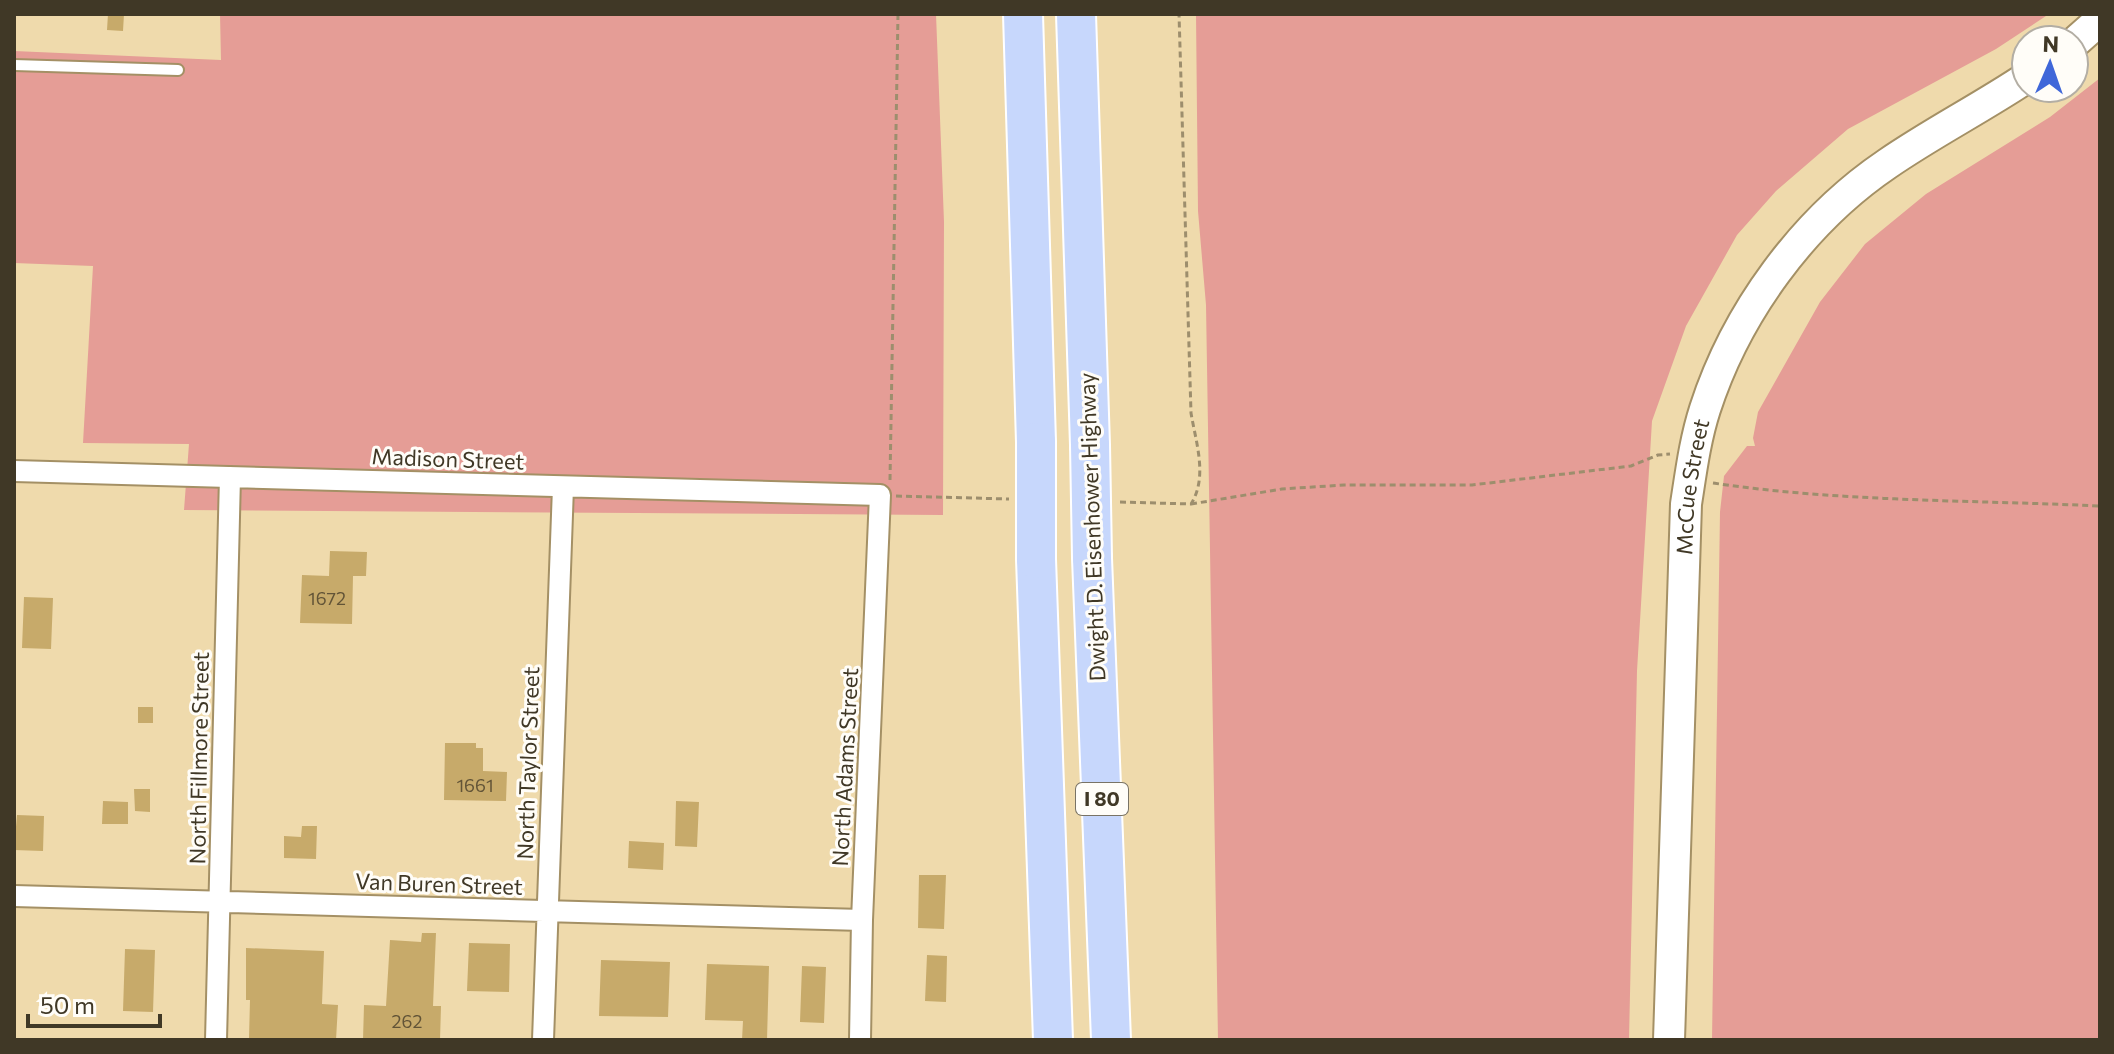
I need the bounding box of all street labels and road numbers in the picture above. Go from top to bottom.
street label: Dwight D. Eisenhower Highway [1073,372,1110,682]
street label: McCue Street [1670,416,1714,555]
street label: Madison Street [371,442,525,475]
street label: North Fillmore Street [183,651,214,864]
street label: North Taylor Street [511,666,544,860]
street label: North Adams Street [826,667,863,867]
road number: I 80 [1076,783,1128,815]
street label: Van Buren Street [355,867,523,900]

